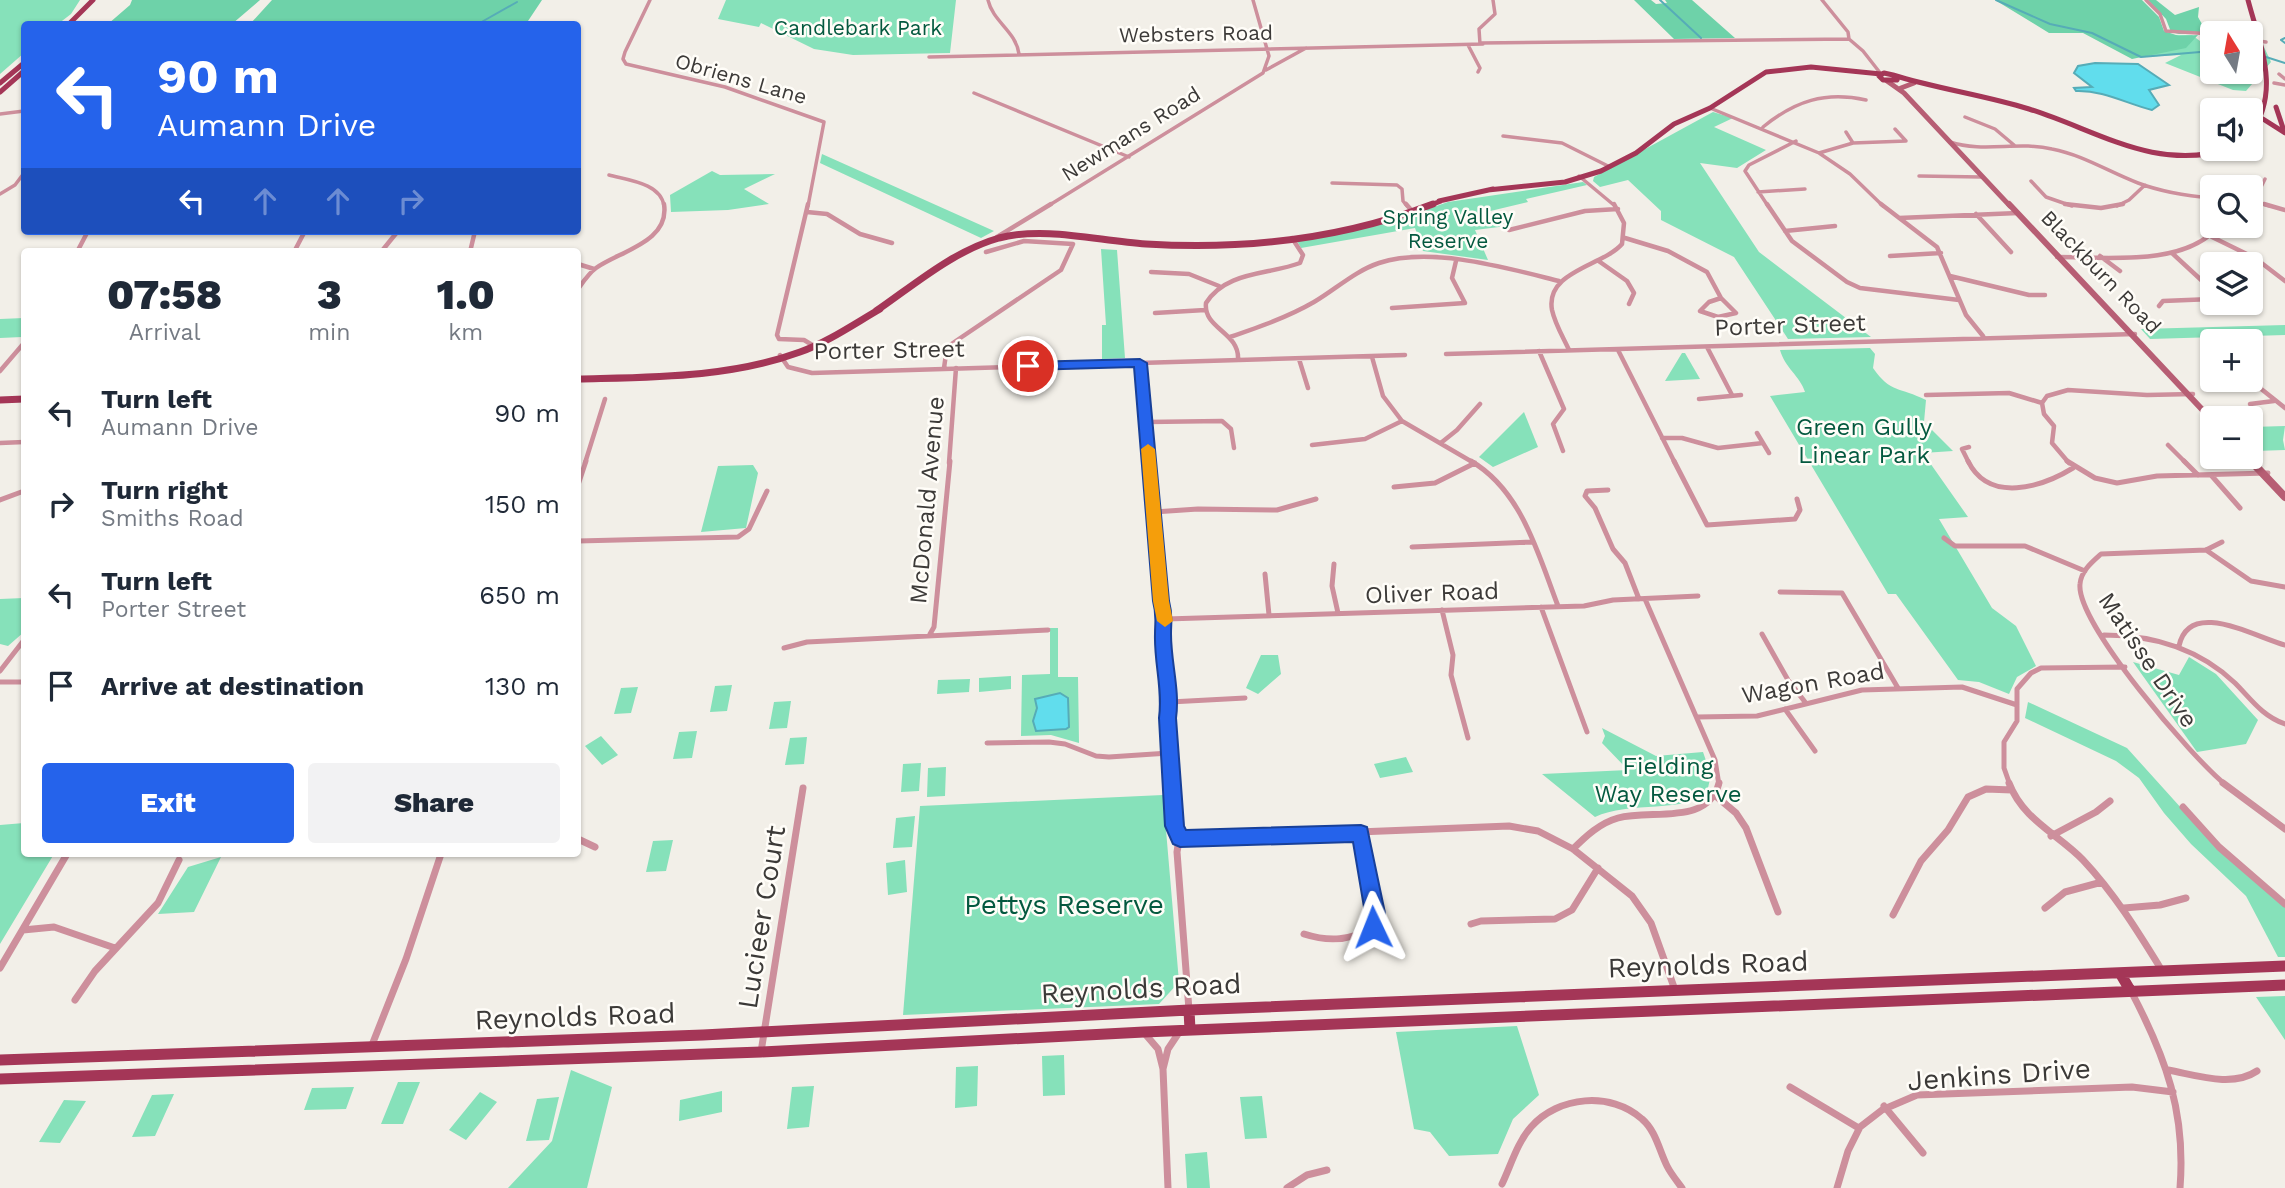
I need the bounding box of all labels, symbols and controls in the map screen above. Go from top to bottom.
park label: Candlebark Park [774,15,942,40]
street label: Websters Road [1119,20,1273,47]
north arrow [2200,21,2263,84]
map controls [2200,21,2263,469]
text: 90 m [157,47,279,105]
street label: Obriens Lane [672,48,810,109]
icon: left [42,49,133,140]
street label: Newmans Road [1057,81,1205,186]
button: sound [2200,98,2263,161]
text: Aumann Drive [157,106,376,144]
button: search [2200,175,2263,238]
icon: left [173,182,211,220]
icon: ahead [246,182,284,220]
icon: ahead [319,182,357,220]
icon: right [392,182,430,220]
park label: Spring Valley Reserve [1383,204,1514,253]
street label: Blackburn Road [2036,205,2167,339]
button: layers [2200,252,2263,315]
text: 07:58 [107,270,222,319]
text: 3 [317,270,342,319]
text: 1.0 [436,270,495,319]
street label: Porter Street [1714,308,1866,342]
text: Arrival [129,319,200,346]
text: min [308,319,350,346]
text: km [448,319,483,346]
button: + [2200,329,2263,392]
street label: Porter Street [813,335,965,365]
pin [998,336,1058,396]
icon: arrive [1009,347,1047,385]
text: Turn left [101,384,212,414]
icon: left [42,394,80,432]
street label: McDonald Avenue [904,395,950,605]
text: 90 m [494,398,560,428]
button: − [2200,406,2263,469]
park label: Green Gully Linear Park [1796,413,1933,469]
text: Aumann Drive [101,414,259,441]
text: Turn right [101,475,228,505]
icon: right [42,485,80,523]
text: 150 m [485,489,560,519]
text: Smiths Road [101,505,244,532]
text: Turn left [101,566,212,596]
icon: left [42,576,80,614]
street label: Oliver Road [1365,577,1499,609]
text: 650 m [479,580,560,610]
street label: Matisse Drive [2093,587,2203,733]
text: Porter Street [101,596,246,623]
street label: Wagon Road [1739,657,1887,709]
icon: arrive [42,667,80,705]
text: Arrive at destination [101,671,364,701]
text: 130 m [485,671,560,701]
park label: Fielding Way Reserve [1595,752,1741,808]
button: Exit [42,763,294,843]
button: Share [308,763,560,843]
street label: Lucieer Court [731,823,792,1011]
park label: Pettys Reserve [964,888,1164,921]
position arrow [1336,890,1410,964]
street label: Reynolds Road [1607,945,1809,984]
street label: Reynolds Road [1040,967,1242,1010]
street label: Reynolds Road [474,997,676,1036]
street label: Jenkins Drive [1906,1052,2092,1097]

